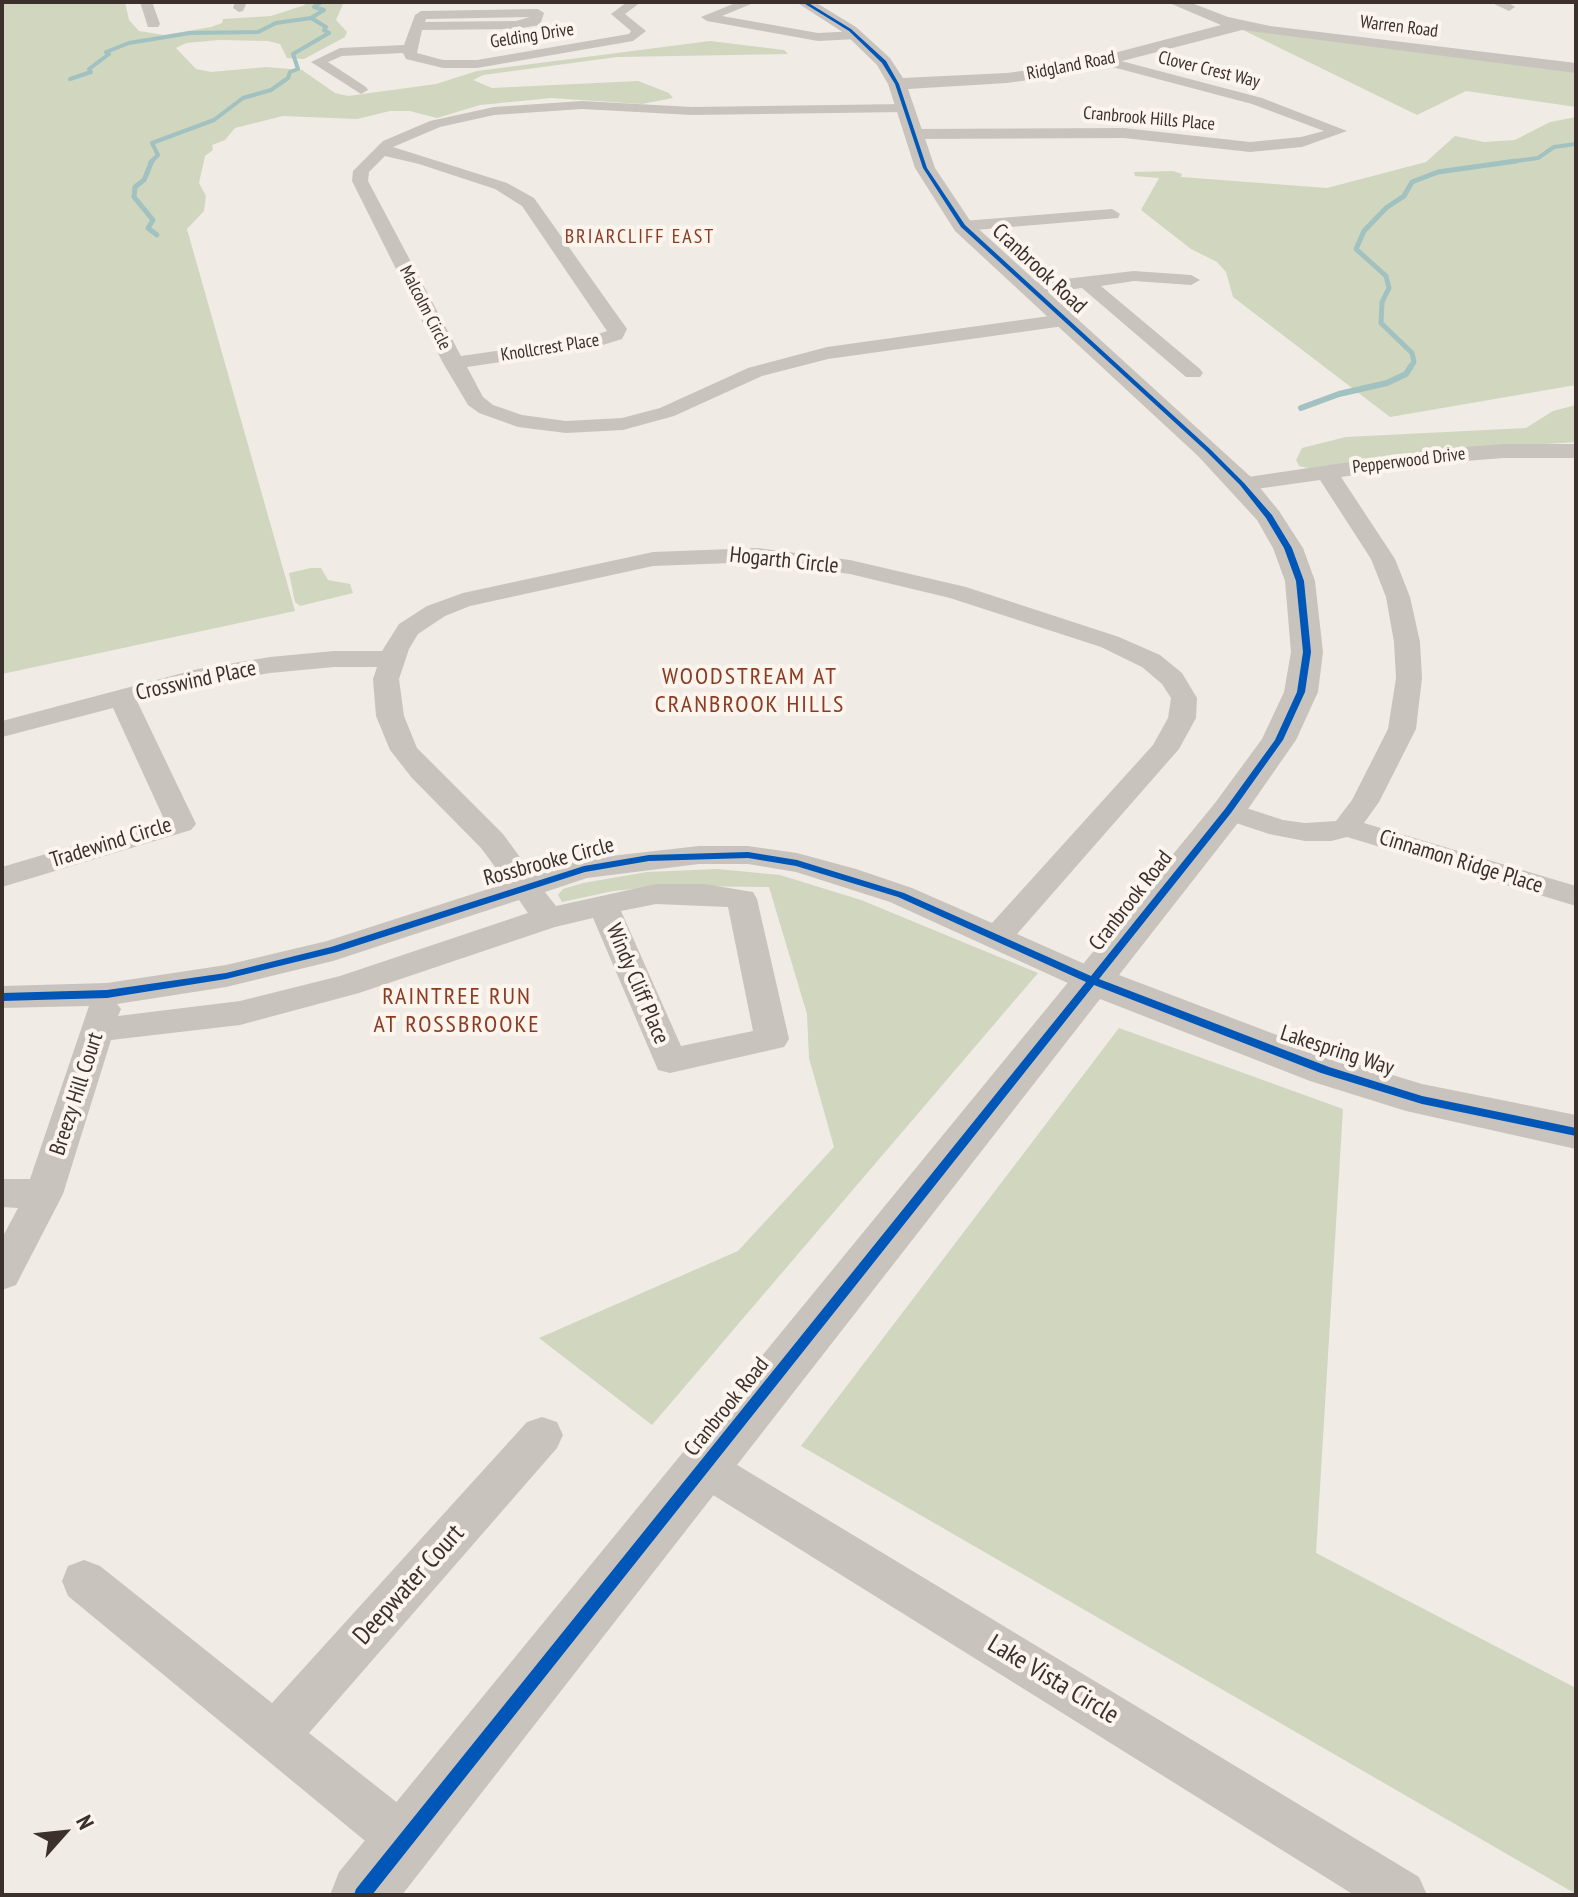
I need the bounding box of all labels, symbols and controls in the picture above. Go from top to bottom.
street label: Warren Road [1359,12,1439,42]
street label: Gelding Drive [489,19,575,53]
street label: Ridgland Road [1025,47,1117,85]
street label: Clover Crest Way [1156,47,1262,93]
street label: Cranbrook Hills Place [1082,102,1216,136]
street label: Cranbrook Road [986,219,1092,319]
district label: BRIARCLIFF EAST [565,225,715,249]
street label: Malcolm Circle [395,262,455,354]
street label: Knollcrest Place [499,330,601,366]
street label: Pepperwood Drive [1351,443,1467,479]
street label: Hogarth Circle [728,542,840,580]
street label: Crosswind Place [133,655,259,707]
district label: WOODSTREAM AT CRANBROOK HILLS [655,663,845,719]
street label: Tradewind Circle [47,812,175,874]
street label: Cinnamon Ridge Place [1376,825,1546,899]
street label: Rossbrooke Circle [481,832,617,892]
street label: Cranbrook Road [1084,846,1178,956]
street label: Windy Cliff Place [600,920,674,1048]
district label: RAINTREE RUN AT ROSSBROOKE [373,983,541,1039]
street label: Lakespring Way [1277,1020,1397,1082]
street label: Breezy Hill Court [45,1029,109,1159]
street label: Cranbrook Road [679,1352,775,1462]
street label: Deepwater Court [347,1519,471,1651]
street label: Lake Vista Circle [982,1629,1124,1731]
north arrow [24,1793,104,1873]
text: N [70,1810,101,1834]

